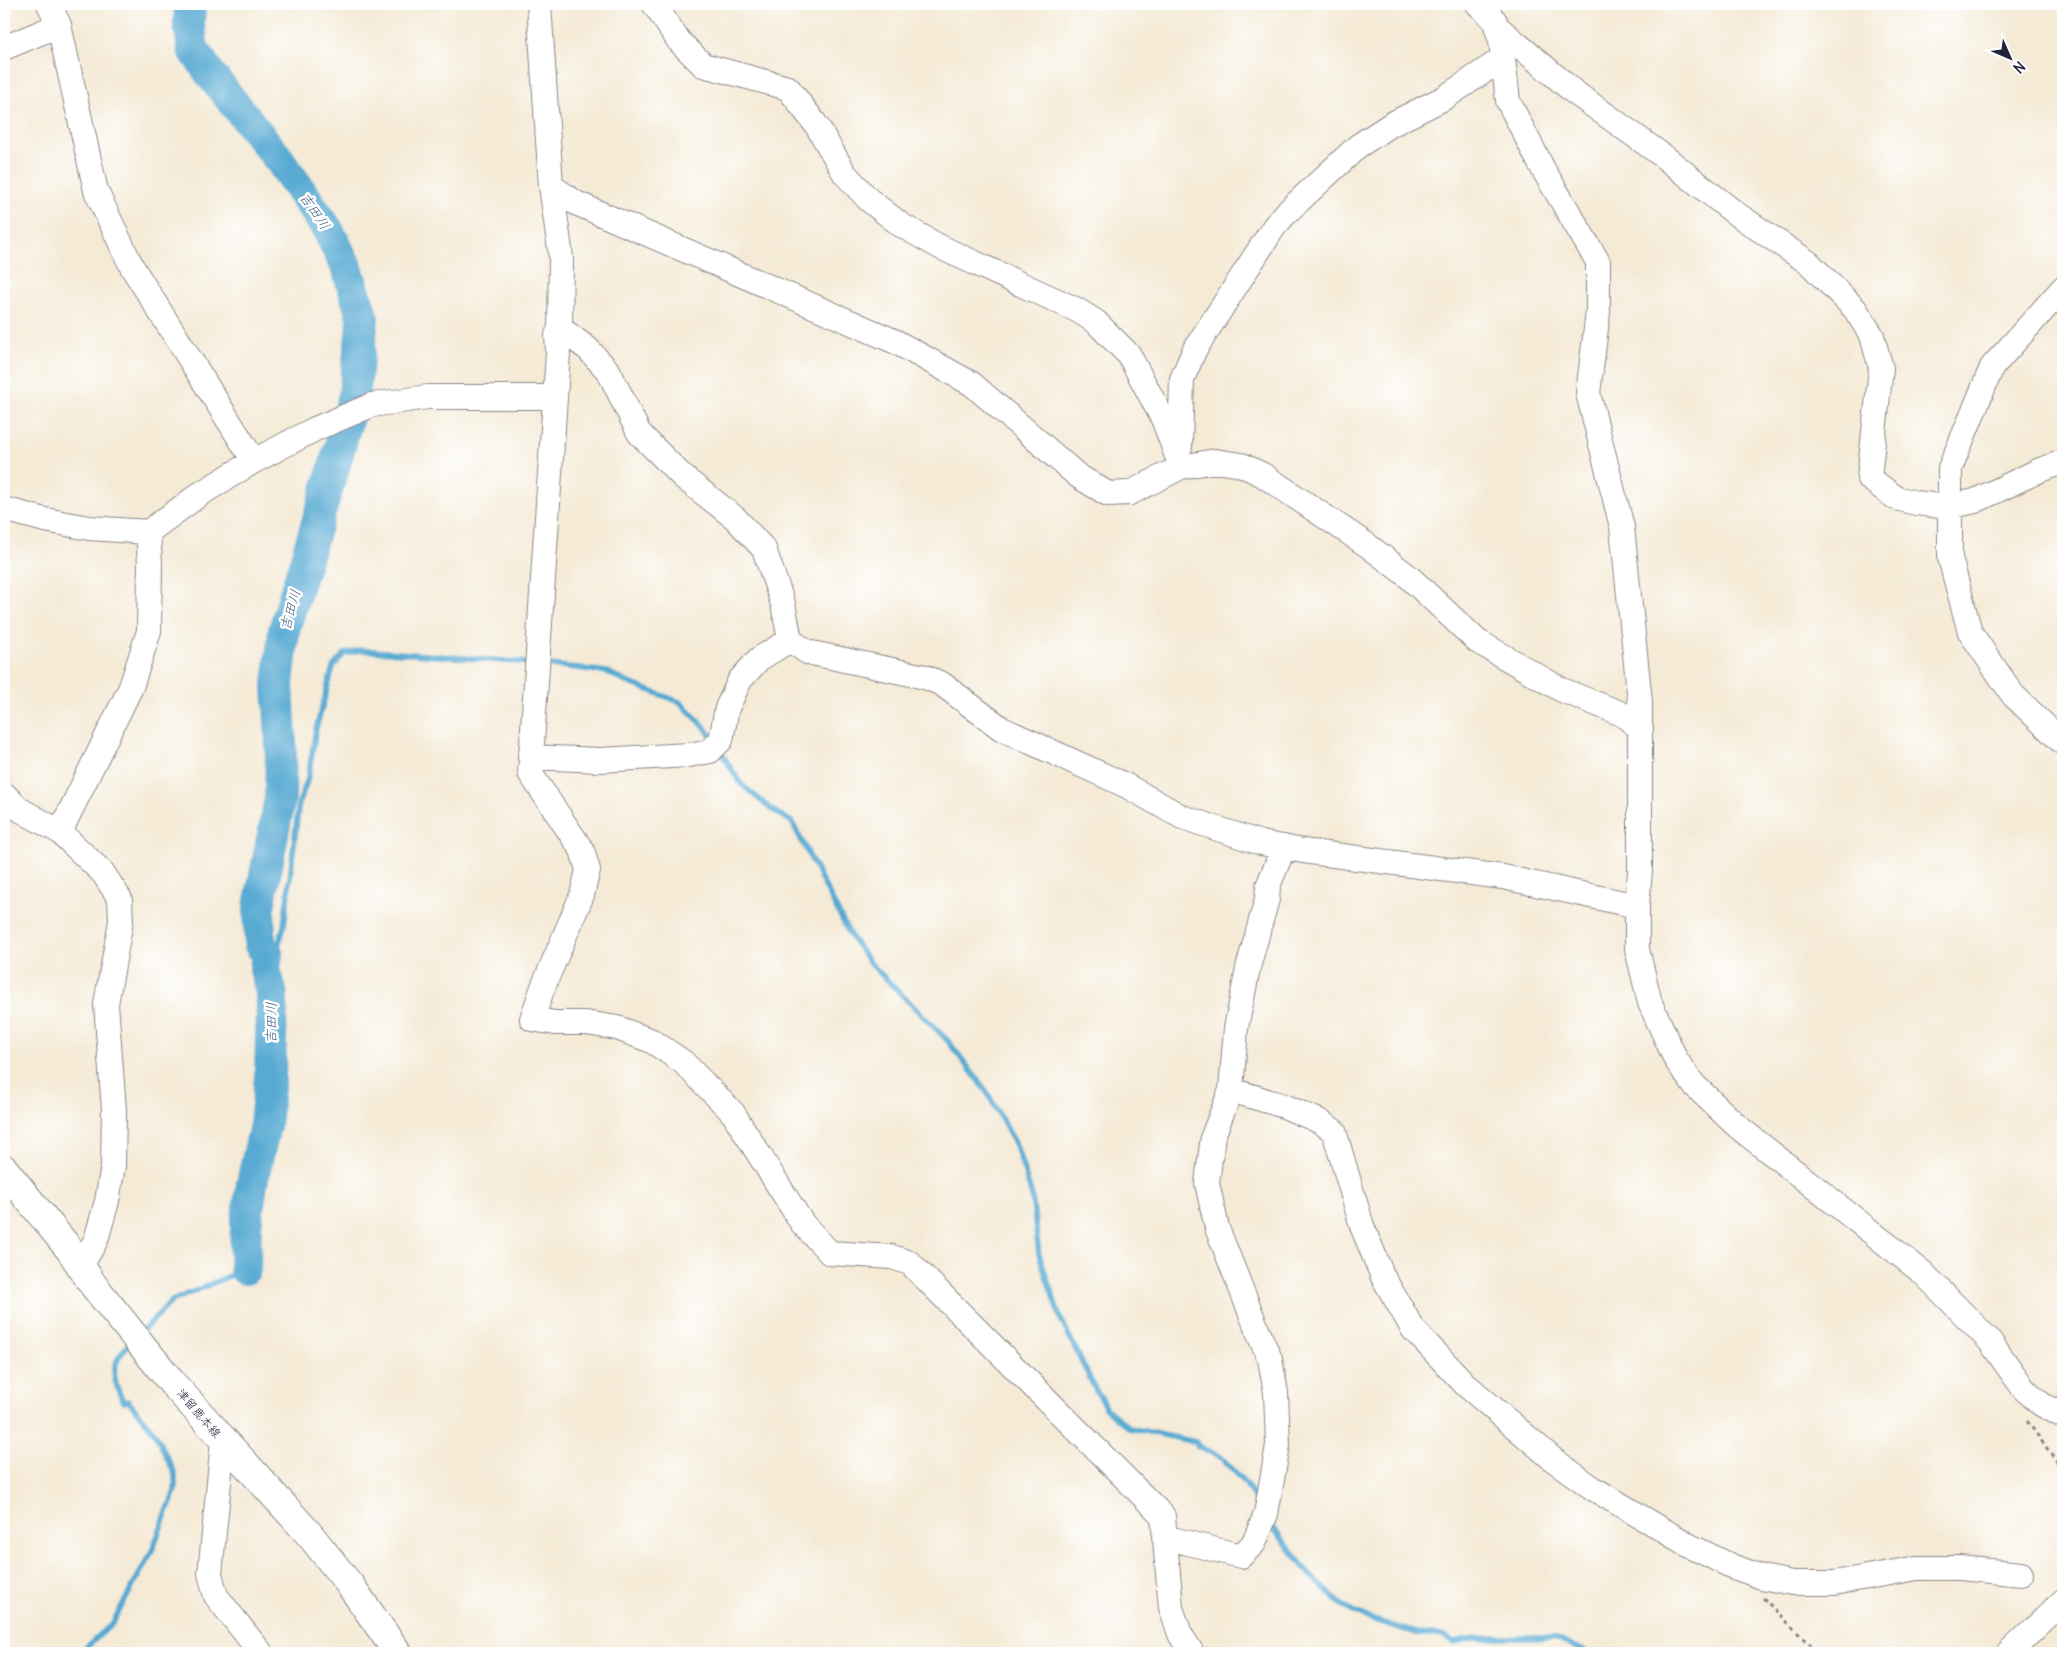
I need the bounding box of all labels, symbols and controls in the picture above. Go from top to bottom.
north arrow [1984,32,2034,82]
text: N [2009,57,2029,77]
water label: 吉田川 [296,189,334,233]
water label: 吉田川 [276,587,304,633]
water label: 吉田川 [262,1002,280,1044]
street label: 津留鹿本線 [174,1385,224,1441]

